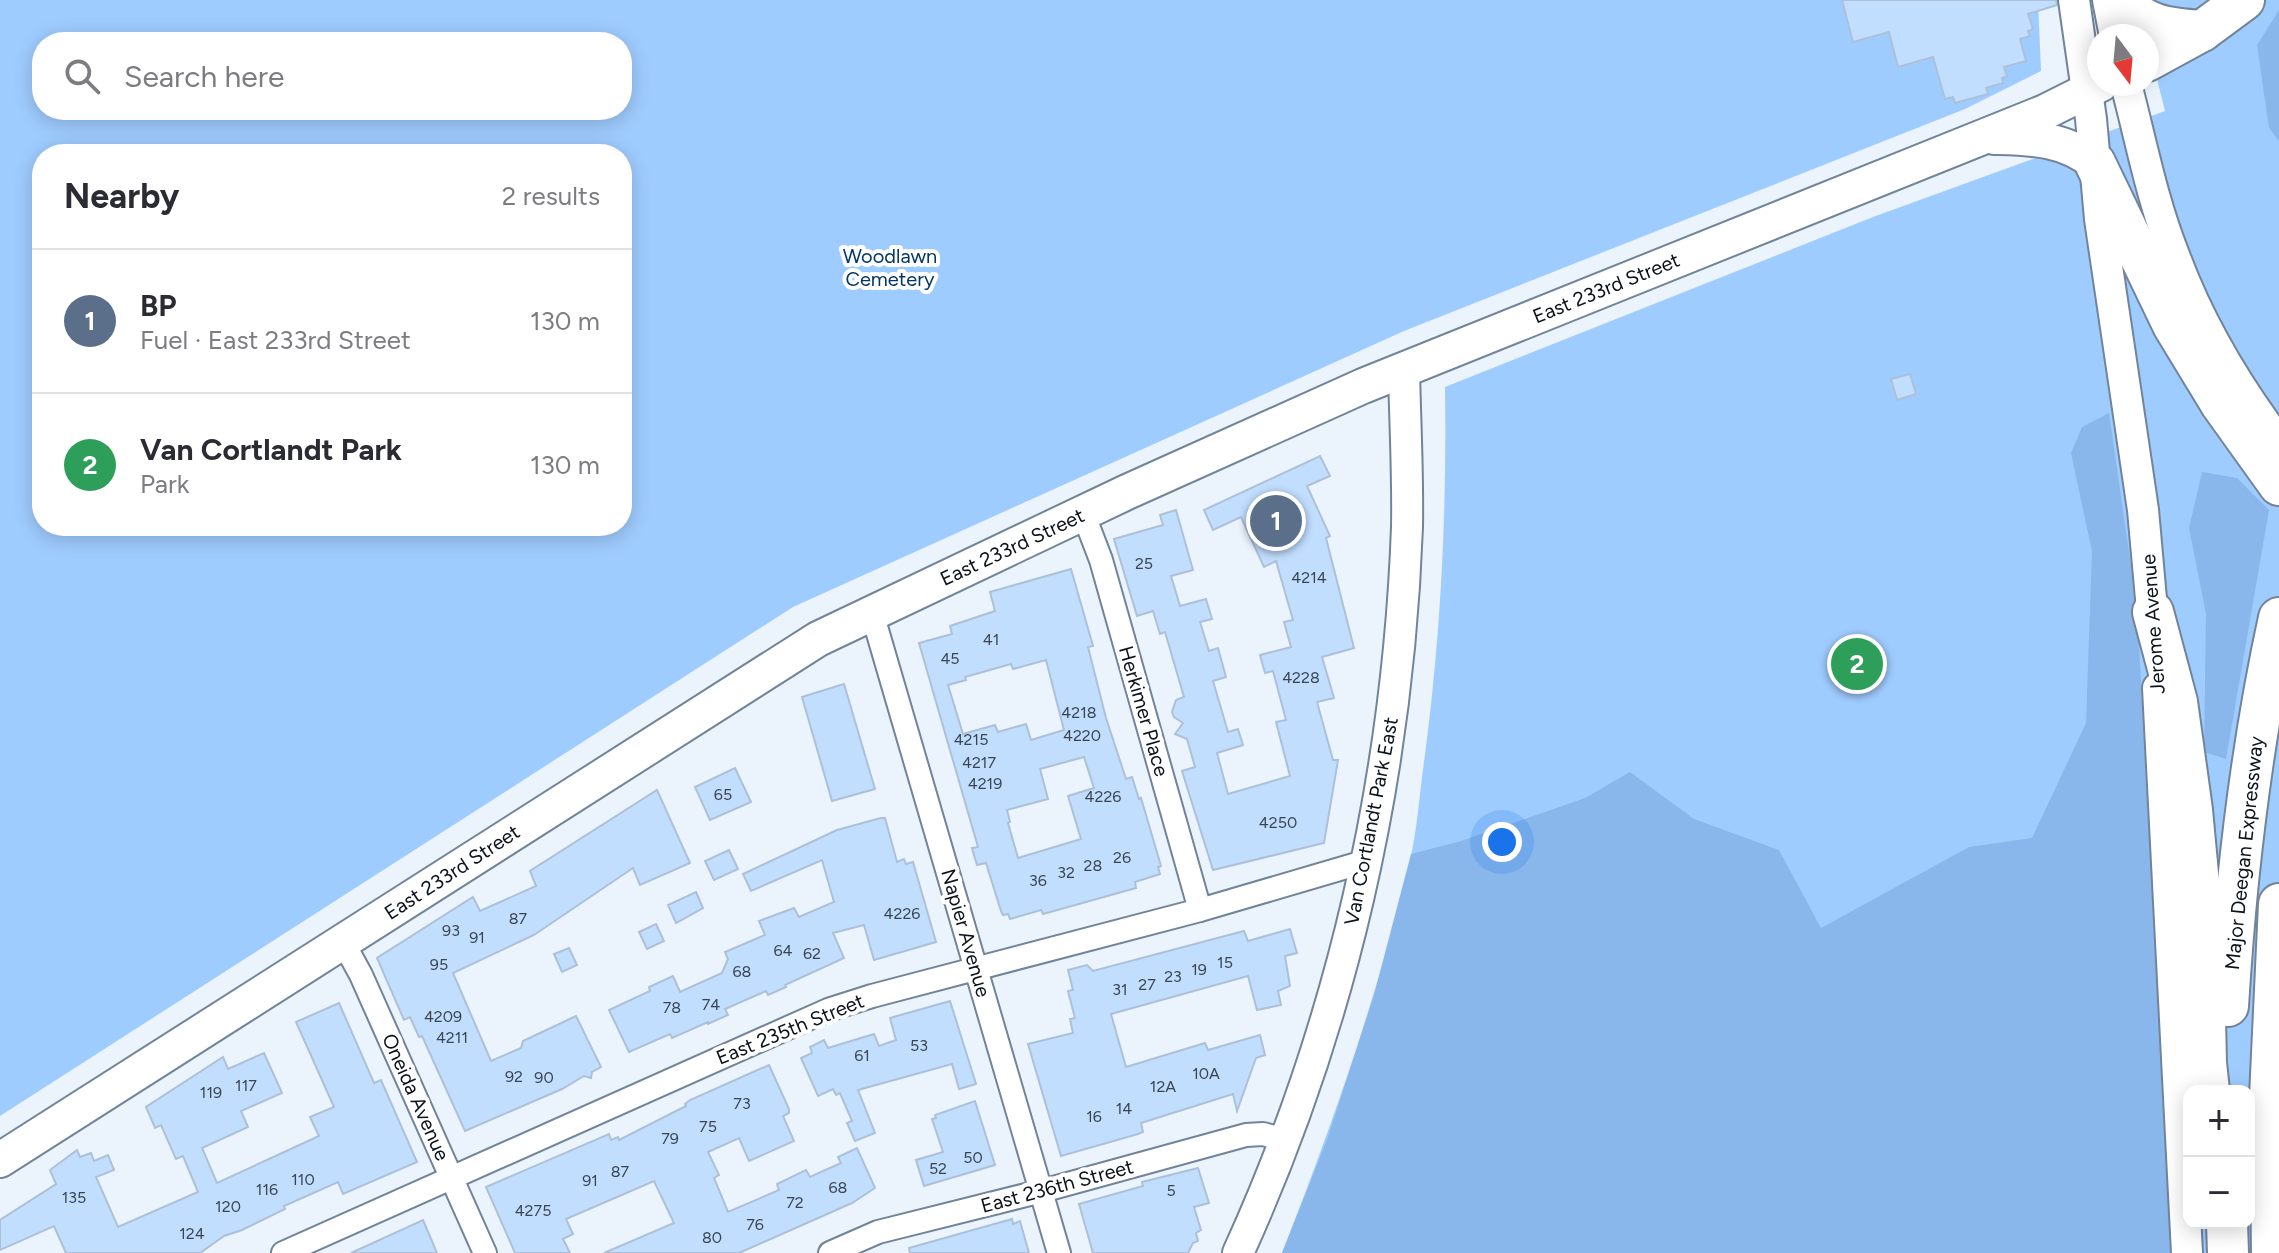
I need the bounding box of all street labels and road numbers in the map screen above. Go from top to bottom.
street label: East 233rd Street [1529,248,1683,328]
street label: East 233rd Street [936,503,1088,591]
street label: Jerome Avenue [2136,553,2170,695]
street label: Herkimer Place [1114,643,1174,779]
street label: Van Cortlandt Park East [1339,715,1403,927]
street label: Major Deegan Expressway [2220,734,2268,971]
street label: East 233rd Street [380,819,524,925]
street label: Napier Avenue [936,866,996,1000]
street label: East 235th Street [713,988,867,1070]
street label: Oneida Avenue [377,1030,455,1164]
street label: East 236th Street [978,1154,1136,1218]

